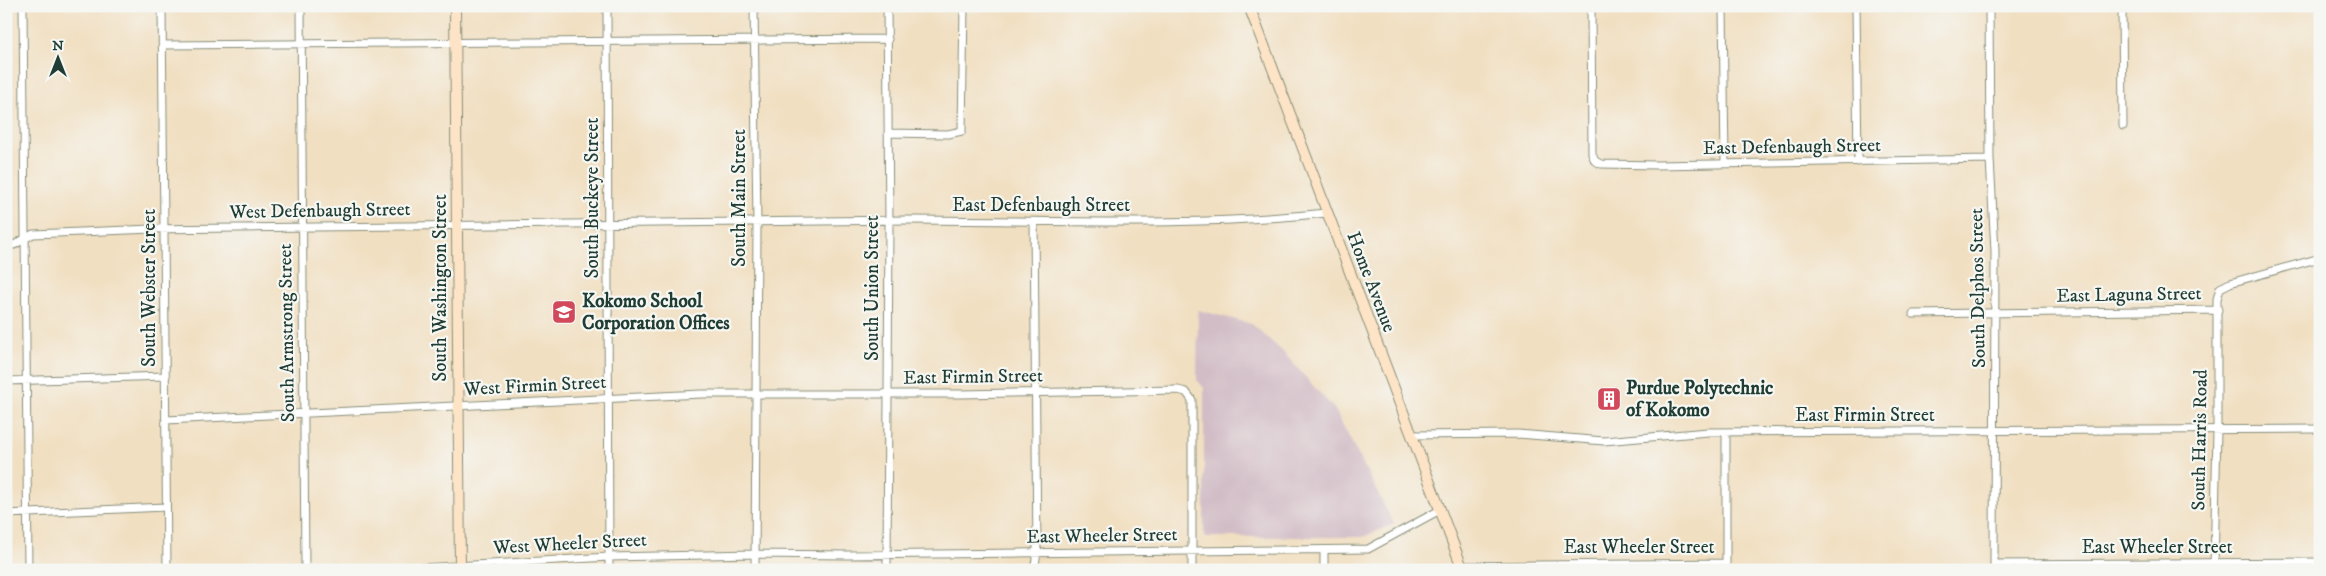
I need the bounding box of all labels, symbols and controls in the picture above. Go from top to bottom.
north arrow [32,32,82,82]
text: N [52,37,64,55]
street label: South Buckeye Street [581,118,604,278]
street label: South Main Street [728,129,751,267]
street label: East Defenbaugh Street [1703,134,1881,160]
street label: South Washington Street [429,194,452,382]
street label: East Defenbaugh Street [952,194,1130,217]
street label: West Defenbaugh Street [228,198,411,224]
street label: South Delphos Street [1965,208,1991,368]
street label: South Webster Street [138,209,161,367]
street label: South Union Street [861,215,884,361]
street label: Home Avenue [1341,228,1401,336]
street label: South Armstrong Street [274,243,300,423]
street label: East Laguna Street [2056,282,2202,308]
place label: Kokomo School Corporation Offices [582,290,730,335]
school or university icon: Kokomo School Corporation Offices [551,299,577,325]
street label: East Firmin Street [903,364,1043,390]
street label: South Harris Road [2187,369,2213,511]
street label: West Firmin Street [462,371,607,401]
place label: Purdue Polytechnic of Kokomo [1626,377,1773,422]
building icon: Purdue Polytechnic of Kokomo [1596,386,1622,412]
street label: East Firmin Street [1795,404,1935,427]
street label: East Wheeler Street [1026,523,1178,549]
street label: West Wheeler Street [491,528,648,560]
street label: East Wheeler Street [1563,536,1715,559]
street label: East Wheeler Street [2081,536,2233,559]

